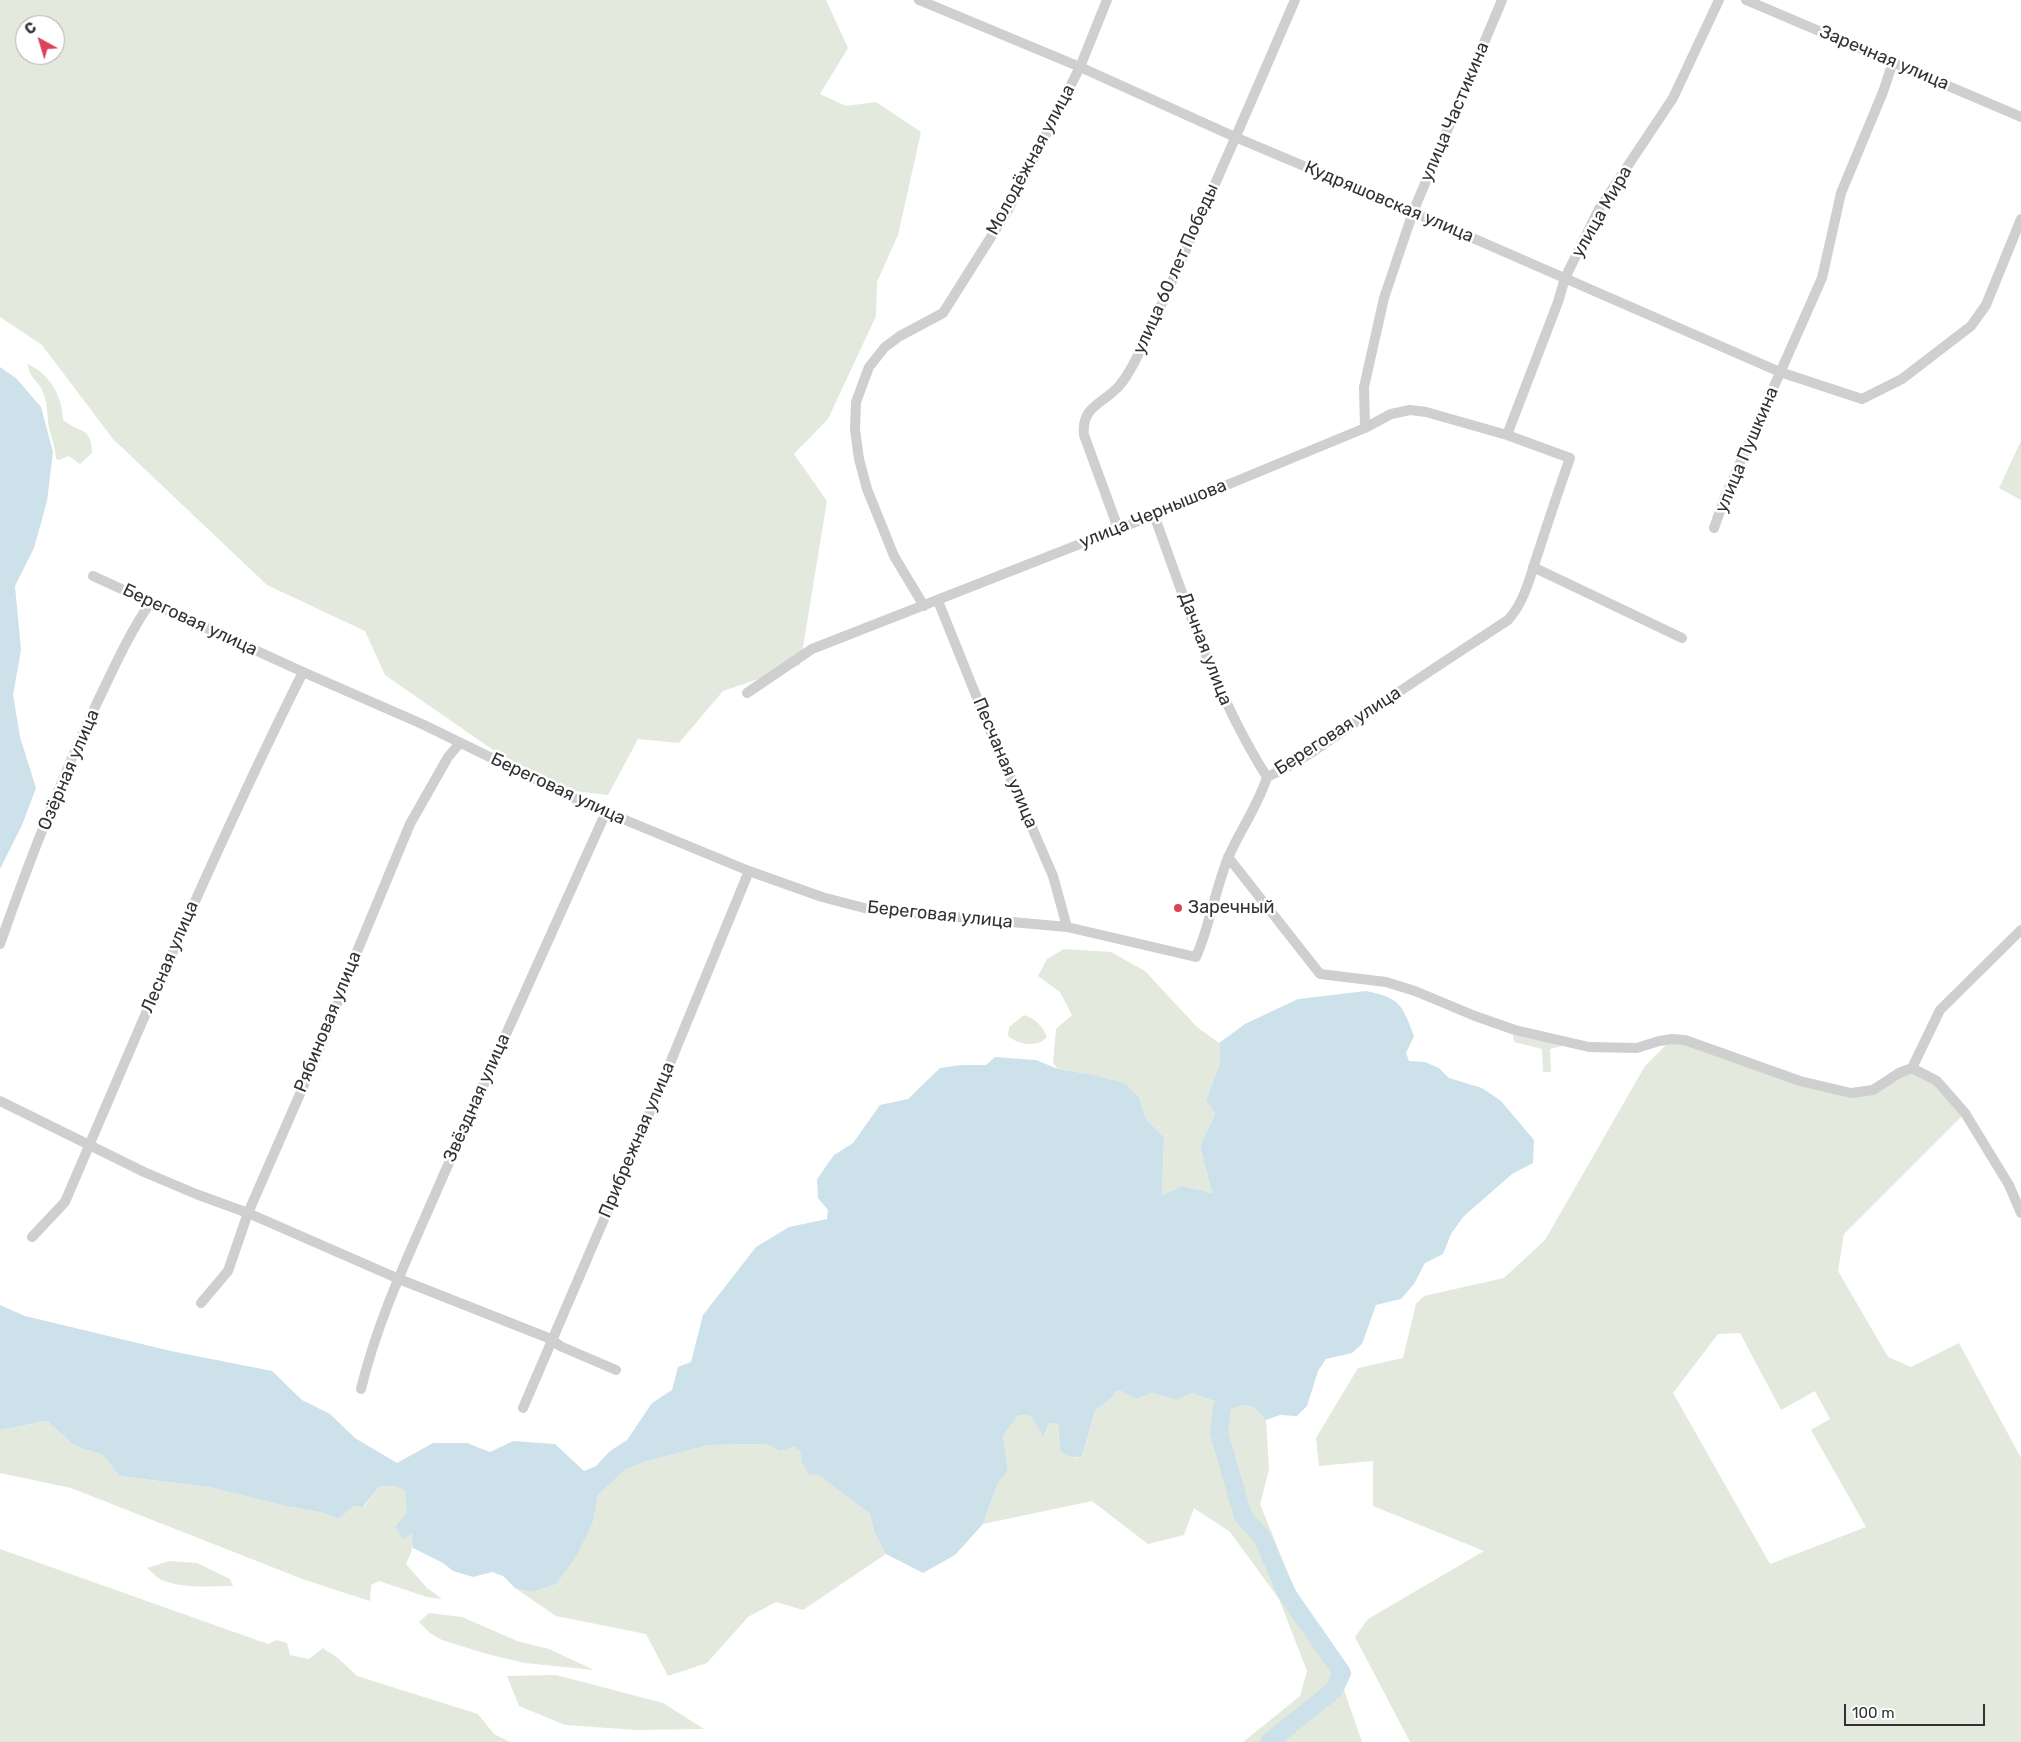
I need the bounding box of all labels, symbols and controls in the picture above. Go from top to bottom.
north arrow [15,15,65,65]
text: С [22,19,40,38]
street label: Заречная улица [1816,21,1952,95]
street label: улица Частикина [1416,39,1494,185]
street label: Молодёжная улица [982,81,1080,239]
street label: Кудряшовская улица [1301,157,1477,247]
street label: улица Мира [1567,162,1637,262]
street label: улица 60 лет Победы [1129,180,1223,358]
street label: улица Пушкина [1711,384,1783,516]
street label: улица Чернышова [1076,475,1230,553]
street label: Береговая улица [119,579,261,661]
street label: Дачная улица [1174,589,1236,709]
street label: Береговая улица [1271,682,1405,780]
street label: Песчаная улица [968,695,1042,831]
street label: Озёрная улица [34,706,104,834]
street label: Береговая улица [487,748,629,830]
street label: Береговая улица [866,897,1014,933]
place label: Заречный [1188,897,1274,919]
street label: Лесная улица [137,898,203,1016]
marker: Заречный [1172,902,1184,914]
street label: Рябиновая улица [290,948,366,1096]
street label: Звёздная улица [439,1030,515,1166]
street label: Прибрежная улица [594,1059,680,1221]
scale bar [1846,1694,1987,1726]
text: 100 m [1852,1704,1894,1722]

